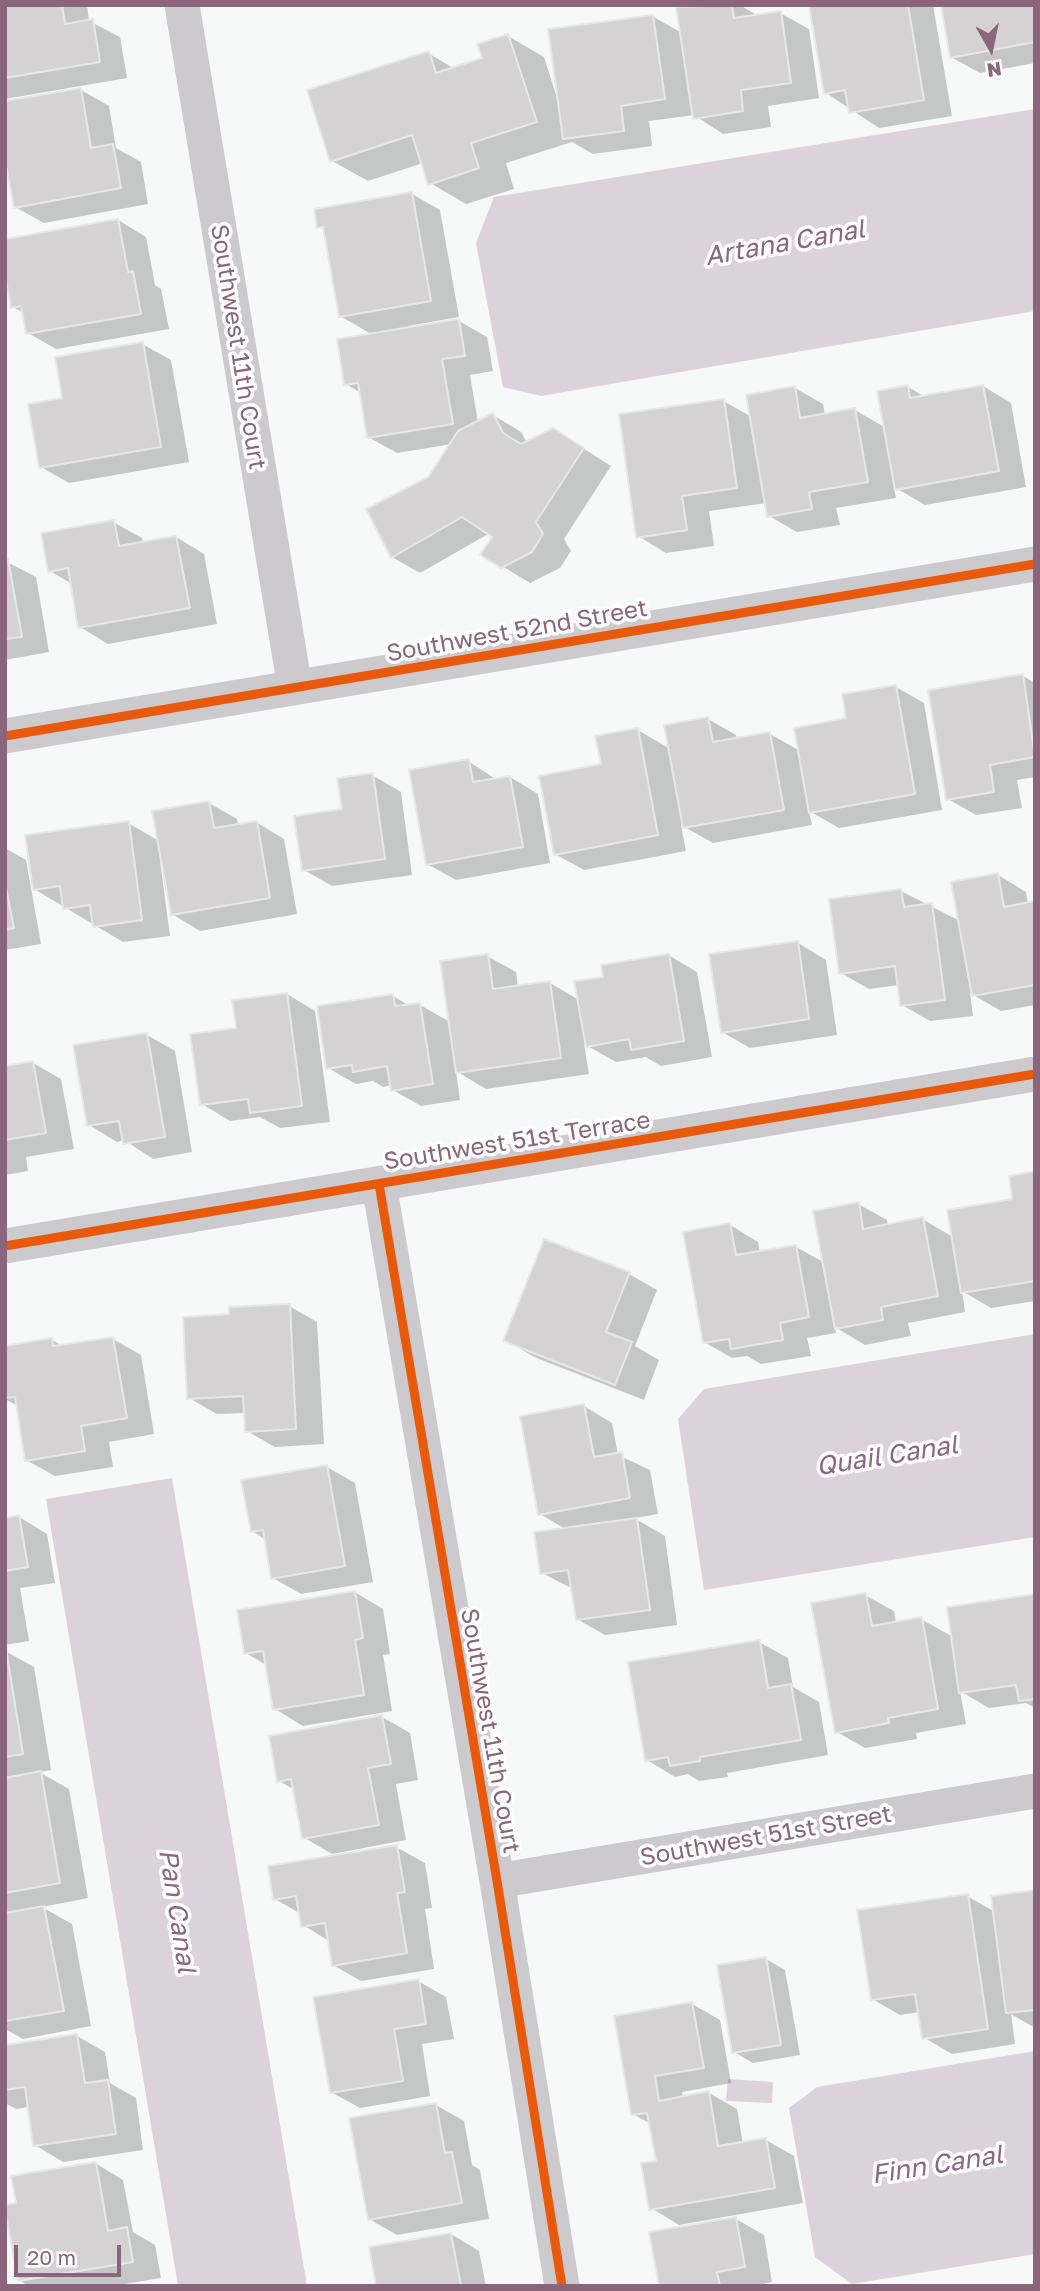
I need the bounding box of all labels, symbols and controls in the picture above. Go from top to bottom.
north arrow [956,14,1026,84]
text: N [985,58,1003,83]
water label: Artana Canal [703,214,867,272]
street label: Southwest 11th Court [204,222,272,472]
street label: Southwest 52nd Street [384,594,650,668]
street label: Southwest 51st Terrace [382,1106,652,1176]
water label: Quail Canal [814,1429,960,1483]
street label: Southwest 11th Court [454,1606,526,1856]
street label: Southwest 51st Street [638,1800,894,1872]
water label: Pan Canal [152,1847,202,1975]
water label: Finn Canal [869,2139,1005,2191]
scale bar [18,2232,124,2276]
text: 20 m [27,2244,76,2270]

